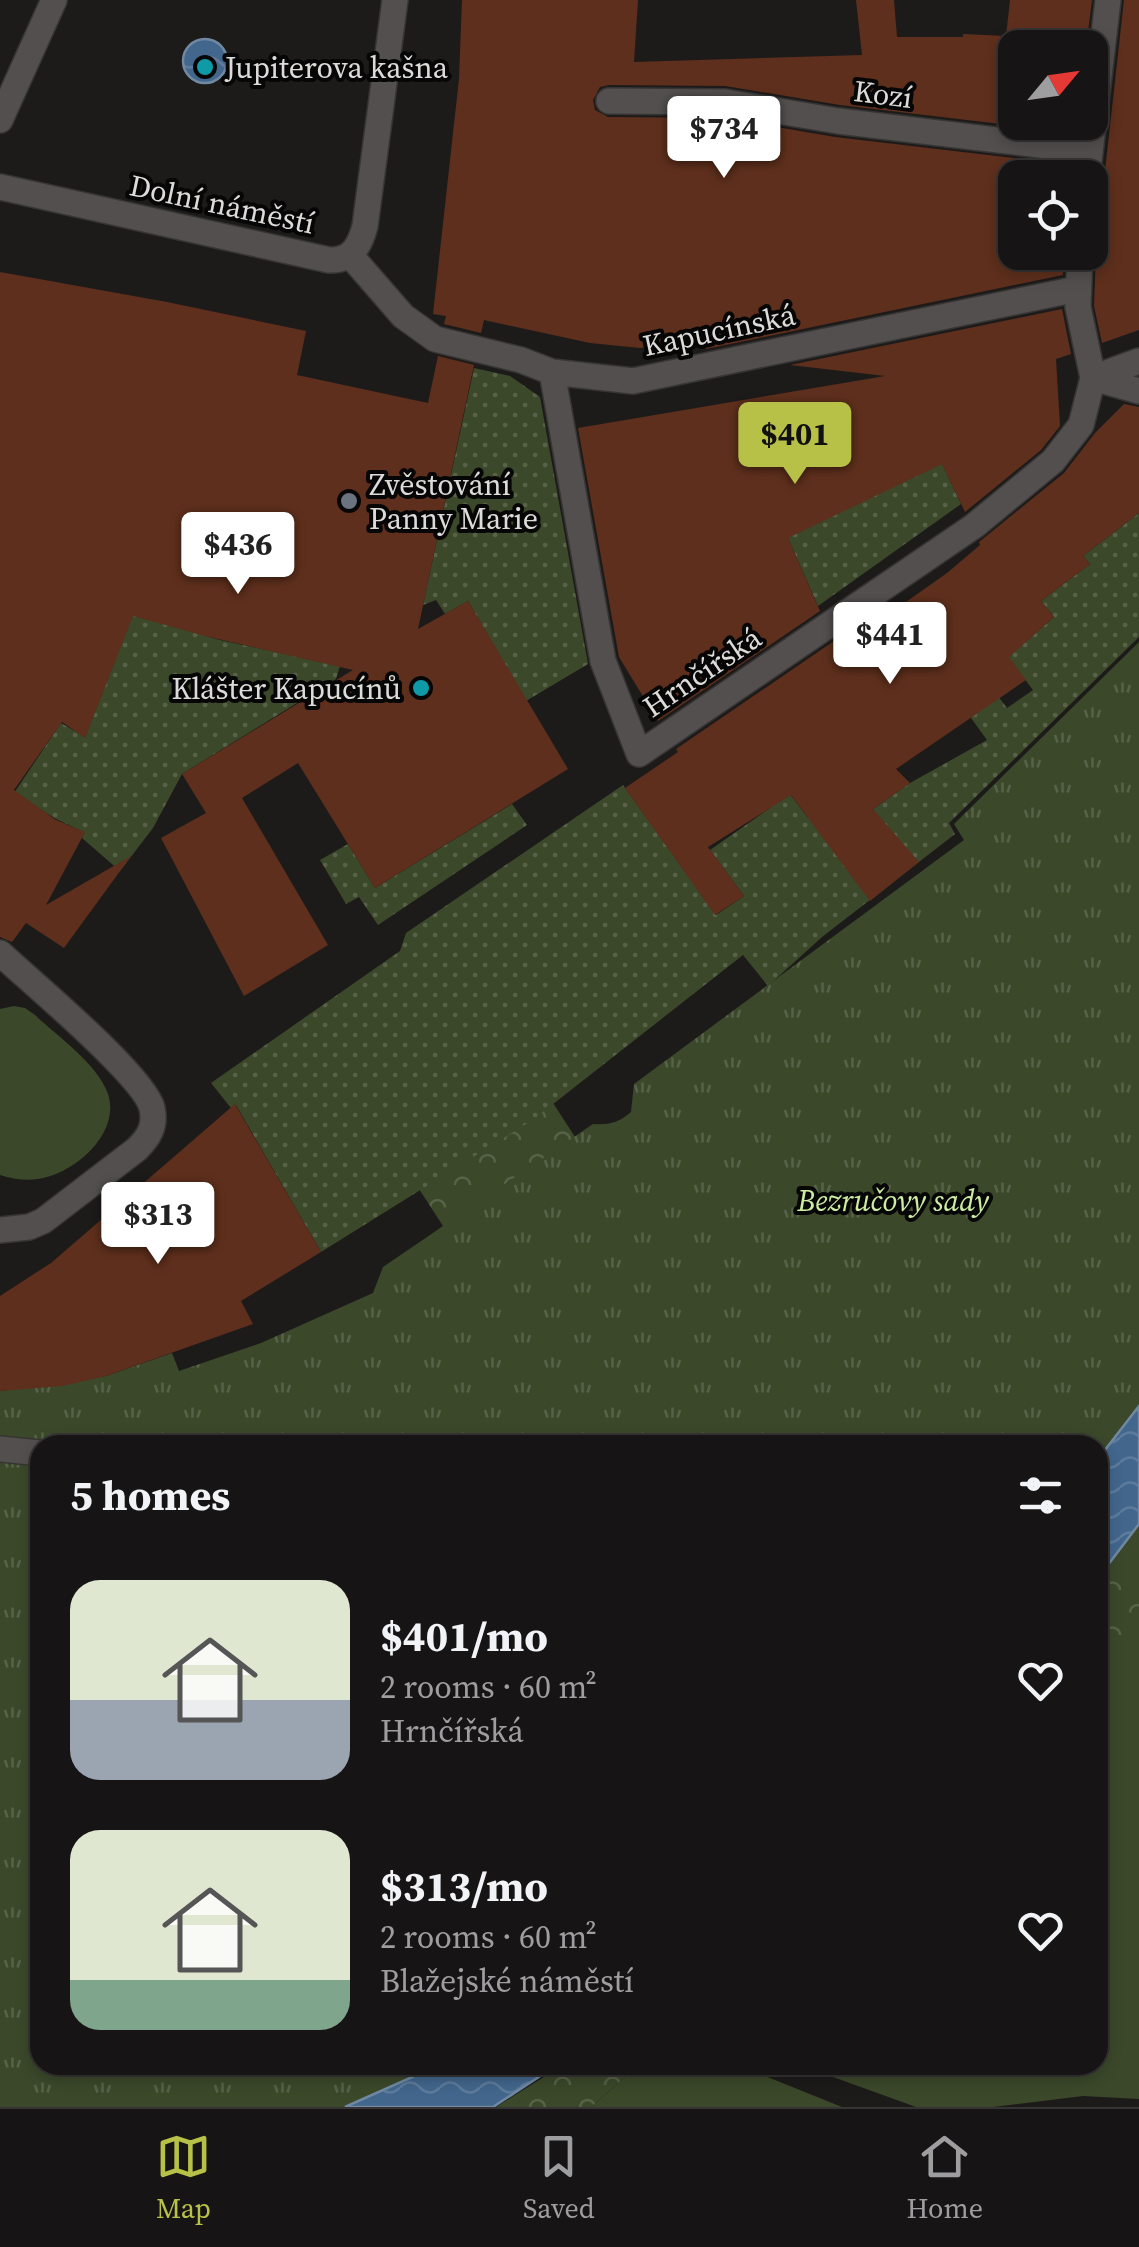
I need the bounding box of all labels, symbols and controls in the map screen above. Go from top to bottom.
north arrow [998,30,1108,140]
map controls [998,30,1108,270]
place label: Jupiterova kašna [224,47,449,88]
marker: Jupiterova kašna [194,56,216,78]
street label: Kozí [851,70,915,118]
pin: $734 [665,96,783,181]
text: $734 [689,106,759,150]
button: locate [998,160,1108,270]
street label: Dolní náměstí [126,164,318,244]
street label: Kapucínská [639,294,800,366]
pin: $401 [736,402,854,487]
text: $401 [760,412,830,456]
place label: Zvěstování Panny Marie [369,464,538,539]
marker: Zvěstování Panny Marie [338,490,360,512]
pin: $436 [179,512,297,597]
text: $436 [203,522,273,566]
pin: $441 [831,602,949,687]
text: $441 [855,612,925,656]
street label: Hrnčířská [635,617,770,727]
place label: Klášter Kapucínů [171,668,401,709]
marker: Klášter Kapucínů [410,677,432,699]
park label: Bezručovy sady [796,1180,990,1221]
pin: $313 [99,1182,217,1267]
text: $313 [123,1192,193,1236]
text: 5 homes [70,1466,230,1524]
icon: filters [1013,1468,1068,1523]
text: $401/mo [380,1607,548,1665]
icon: home [150,1620,270,1740]
icon: heart [1013,1653,1068,1708]
text: 2 rooms · 60 m² [380,1665,597,1709]
text: Hrnčířská [380,1709,524,1753]
text: $313/mo [380,1857,548,1915]
icon: home [150,1870,270,1990]
icon: heart [1013,1903,1068,1958]
text: 2 rooms · 60 m² [380,1915,597,1959]
text: Blažejské náměstí [380,1959,634,2003]
tab: Map [156,2129,211,2227]
tab: Saved [523,2129,595,2227]
tab: Home [907,2129,983,2227]

